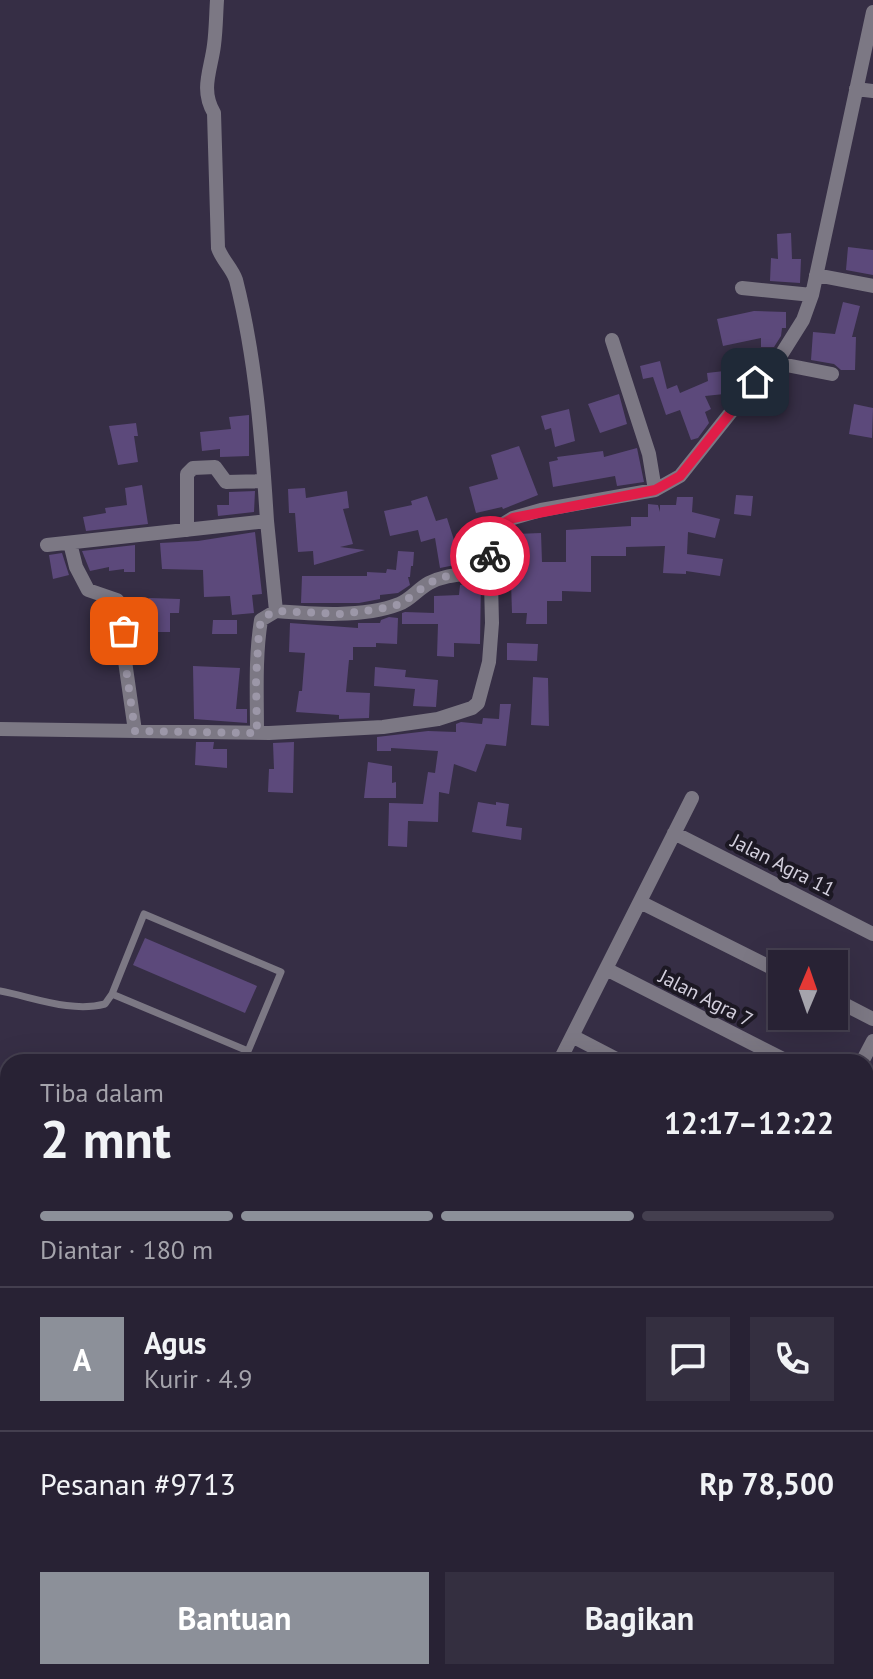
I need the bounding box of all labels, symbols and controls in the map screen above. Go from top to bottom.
pin [721,348,789,416]
icon: home [733,360,777,404]
courier [450,516,530,596]
icon: bike [468,534,512,578]
pin [90,597,158,665]
icon: bag [102,609,146,653]
street label: Jalan Agra 11 [726,827,839,902]
north arrow [768,950,848,1030]
map controls [768,950,848,1030]
street label: Jalan Agra 7 [654,963,757,1033]
text: Tiba dalam [40,1076,164,1109]
text: 12:17–12:22 [664,1103,834,1142]
text: 2 mnt [40,1105,171,1172]
text: Diantar · 180 m [40,1233,213,1266]
button: chat [646,1317,730,1401]
button: phone [750,1317,834,1401]
text: Agus [144,1323,206,1362]
text: A [73,1340,91,1379]
text: Kurir · 4.9 [144,1362,253,1395]
text: Pesanan #9713 [40,1464,236,1503]
text: Rp 78,500 [700,1464,834,1503]
button: Bantuan [40,1572,429,1664]
button: Bagikan [445,1572,834,1664]

